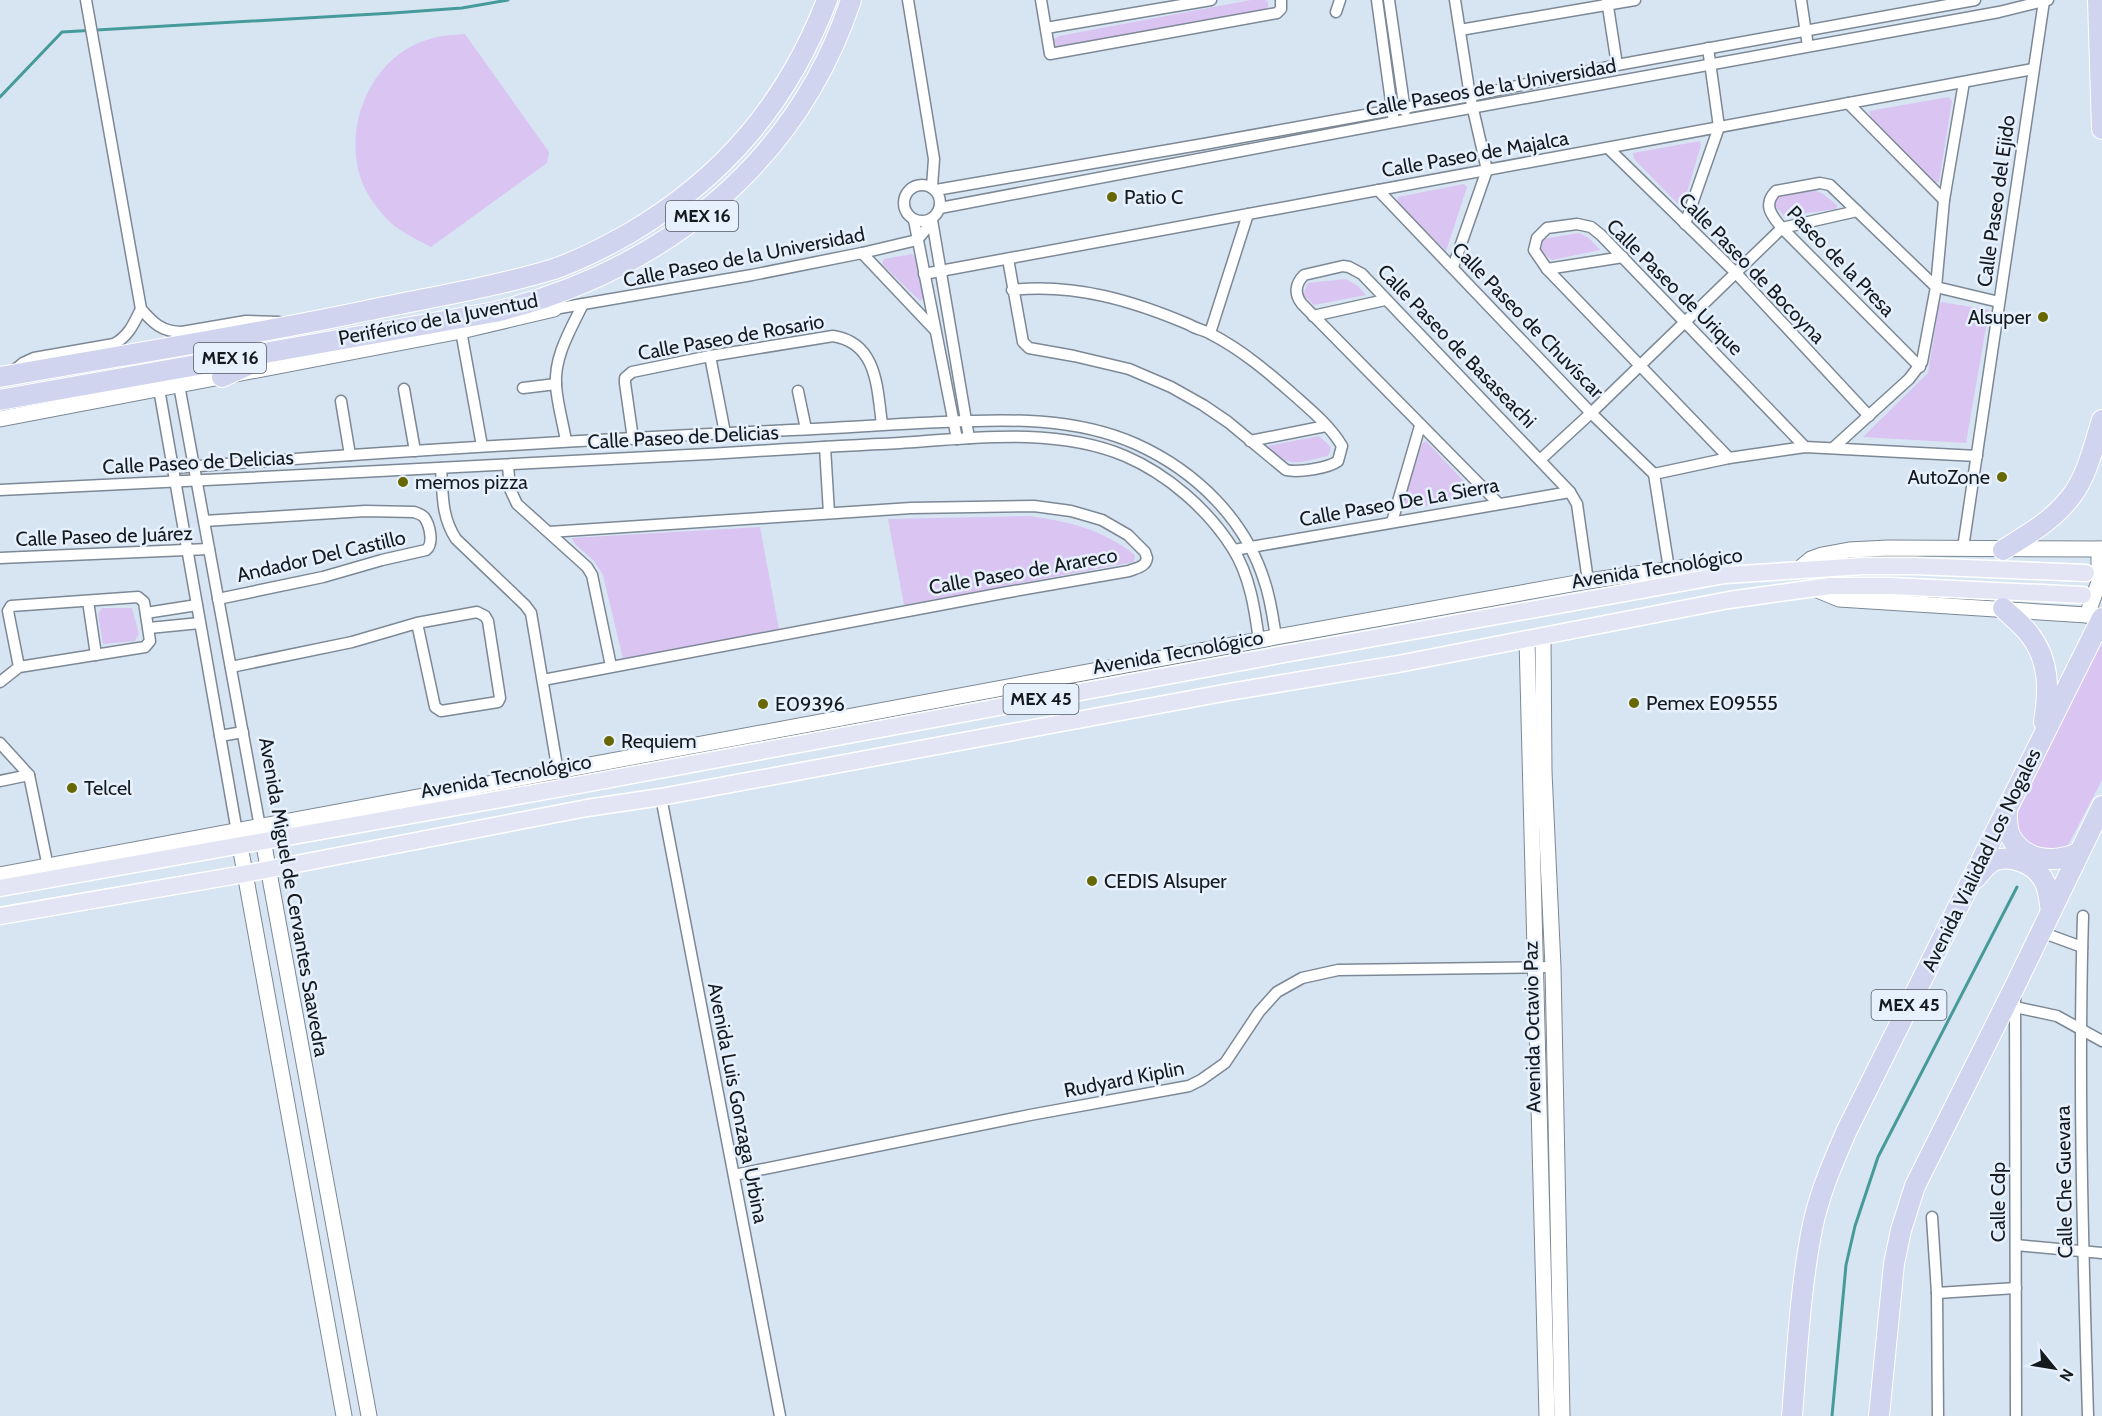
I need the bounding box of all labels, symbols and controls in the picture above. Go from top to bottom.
street label: Calle Paseos de la Universidad [1364,53,1618,121]
street label: Calle Paseo del Ejido [1972,113,2020,289]
street label: Calle Paseo de Majalca [1380,126,1571,182]
place label: Patio C [1124,185,1183,209]
street label: Calle Paseo de Bocoyna [1674,188,1830,349]
marker: Patio C [1105,190,1119,204]
road number: MEX 16 [666,201,738,231]
street label: Paseo de la Presa [1782,201,1900,322]
street label: Calle Paseo de Urique [1602,214,1748,360]
street label: Calle Paseo de la Universidad [621,222,867,292]
street label: Calle Paseo de Chuvíscar [1447,237,1609,403]
street label: Calle Paseo de Basaseachi [1373,259,1541,433]
street label: Periférico de la Juventud [336,288,540,350]
place label: Alsuper [1968,305,2032,329]
street label: Calle Paseo de Rosario [636,309,826,365]
marker: Alsuper [2036,310,2050,324]
road number: MEX 16 [194,343,266,373]
street label: Calle Paseo de Delicias [587,420,779,454]
street label: Calle Paseo de Delicias [102,445,294,479]
place label: AutoZone [1908,465,1990,489]
place label: memos pizza [415,470,528,494]
marker: AutoZone [1995,470,2009,484]
street label: Calle Paseo De La Sierra [1297,473,1501,531]
marker: memos pizza [396,475,410,489]
street label: Calle Paseo de Juárez [15,521,193,551]
street label: Andador Del Castillo [234,525,408,587]
street label: Calle Paseo de Arareco [927,543,1119,599]
street label: Avenida Tecnológico [1570,543,1744,593]
street label: Avenida Tecnológico [1091,625,1265,679]
road number: MEX 45 [1004,684,1078,714]
place label: Pemex E09555 [1646,691,1778,715]
place label: E09396 [775,692,845,716]
marker: Pemex E09555 [1627,696,1641,710]
marker: E09396 [756,697,770,711]
place label: Requiem [621,729,697,753]
marker: Requiem [602,734,616,748]
street label: Avenida Miguel de Cervantes Saavedra [254,735,334,1059]
street label: Avenida Vialidad Los Nogales [1916,744,2046,976]
street label: Avenida Tecnológico [419,749,593,803]
place label: Telcel [84,776,132,800]
marker: Telcel [65,781,79,795]
place label: CEDIS Alsuper [1104,869,1227,893]
marker: CEDIS Alsuper [1085,874,1099,888]
street label: Avenida Octavio Paz [1518,941,1546,1113]
street label: Avenida Luis Gonzaga Urbina [703,981,773,1226]
road number: MEX 45 [1872,990,1946,1020]
street label: Rudyard Kiplin [1062,1056,1186,1102]
street label: Calle Che Guevara [2051,1105,2077,1259]
street label: Calle Cdp [1986,1162,2010,1242]
north arrow [2024,1338,2084,1398]
text: N [2056,1366,2078,1385]

